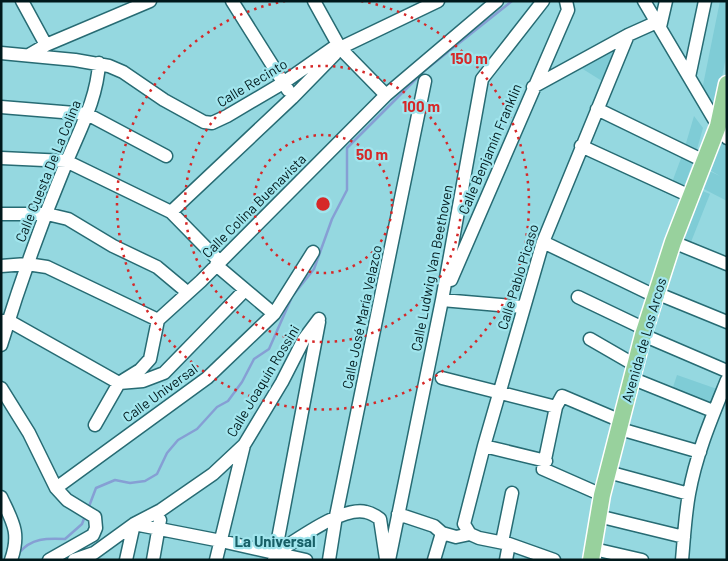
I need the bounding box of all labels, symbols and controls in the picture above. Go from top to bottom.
text: 150 m [450,49,488,67]
street label: Calle Recinto [213,55,290,110]
street label: Calle Benjamín Franklin [454,81,525,217]
street label: Calle Cuesta De La Colina [11,97,84,244]
text: 100 m [402,97,440,115]
text: 50 m [356,145,388,163]
street label: Calle Colina Buenavista [198,150,309,261]
street label: Calle Ludwig Van Beethoven [407,183,456,353]
centre of rings [314,195,332,213]
street label: Calle Pablo Picaso [493,222,542,332]
street label: Calle José María Velazco [338,243,385,390]
street label: Avenida de Los Arcos [618,275,670,404]
street label: Calle Joaquín Rossini [222,322,303,440]
street label: Calle Universal [119,360,200,425]
district label: La Universal [234,532,316,550]

